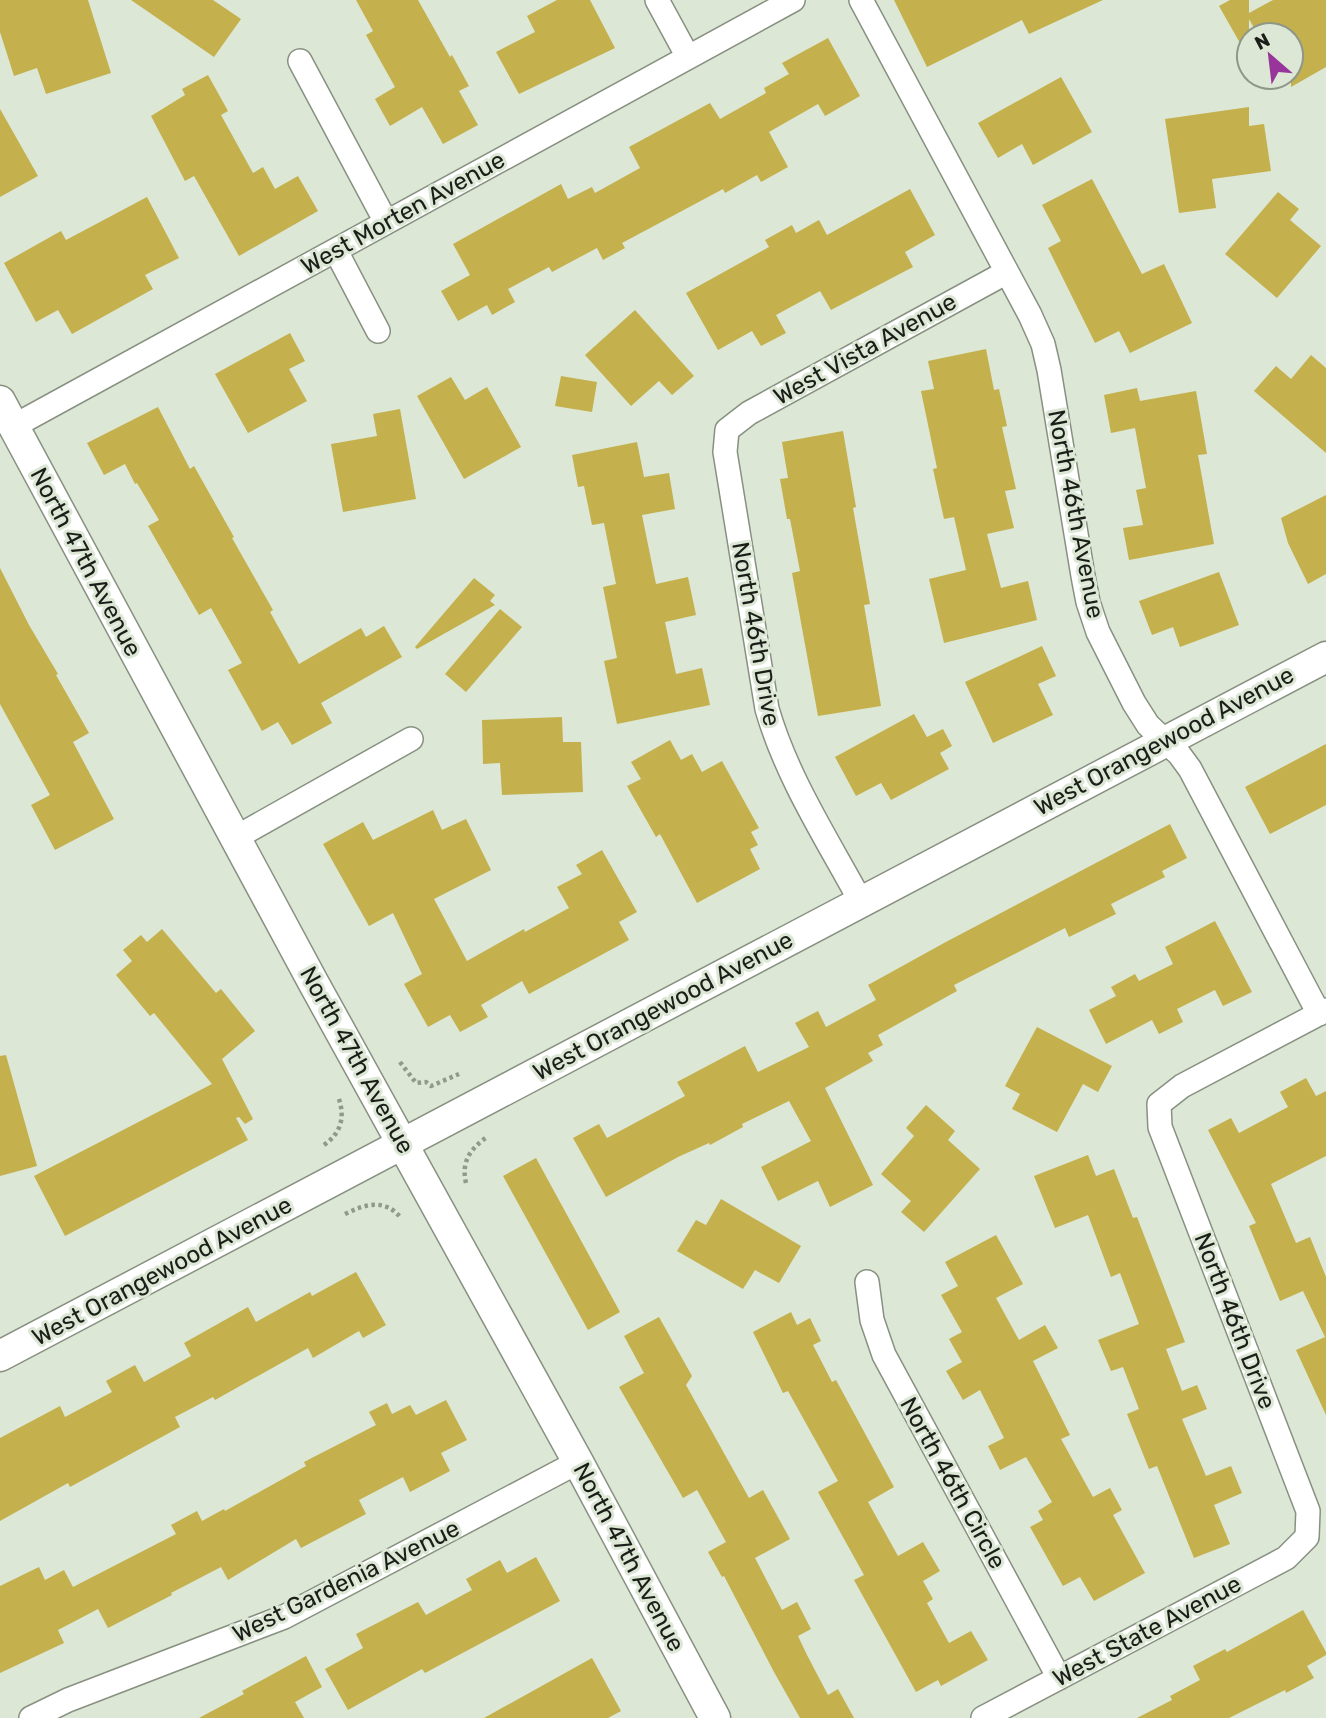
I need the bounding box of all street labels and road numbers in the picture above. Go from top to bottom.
street label: West Morten Avenue [296,145,510,281]
street label: West Vista Avenue [769,287,961,411]
street label: North 46th Avenue [1042,407,1110,621]
street label: North 47th Avenue [24,463,148,661]
street label: North 46th Drive [726,540,786,728]
street label: West Orangewood Avenue [1029,661,1299,821]
street label: West Orangewood Avenue [528,926,798,1086]
street label: North 47th Avenue [294,962,420,1158]
street label: West Orangewood Avenue [27,1191,297,1351]
street label: North 46th Drive [1189,1229,1281,1413]
street label: North 46th Circle [894,1392,1012,1574]
street label: North 47th Avenue [567,1458,691,1656]
street label: West Gardenia Avenue [228,1514,464,1648]
street label: West State Avenue [1048,1570,1246,1692]

